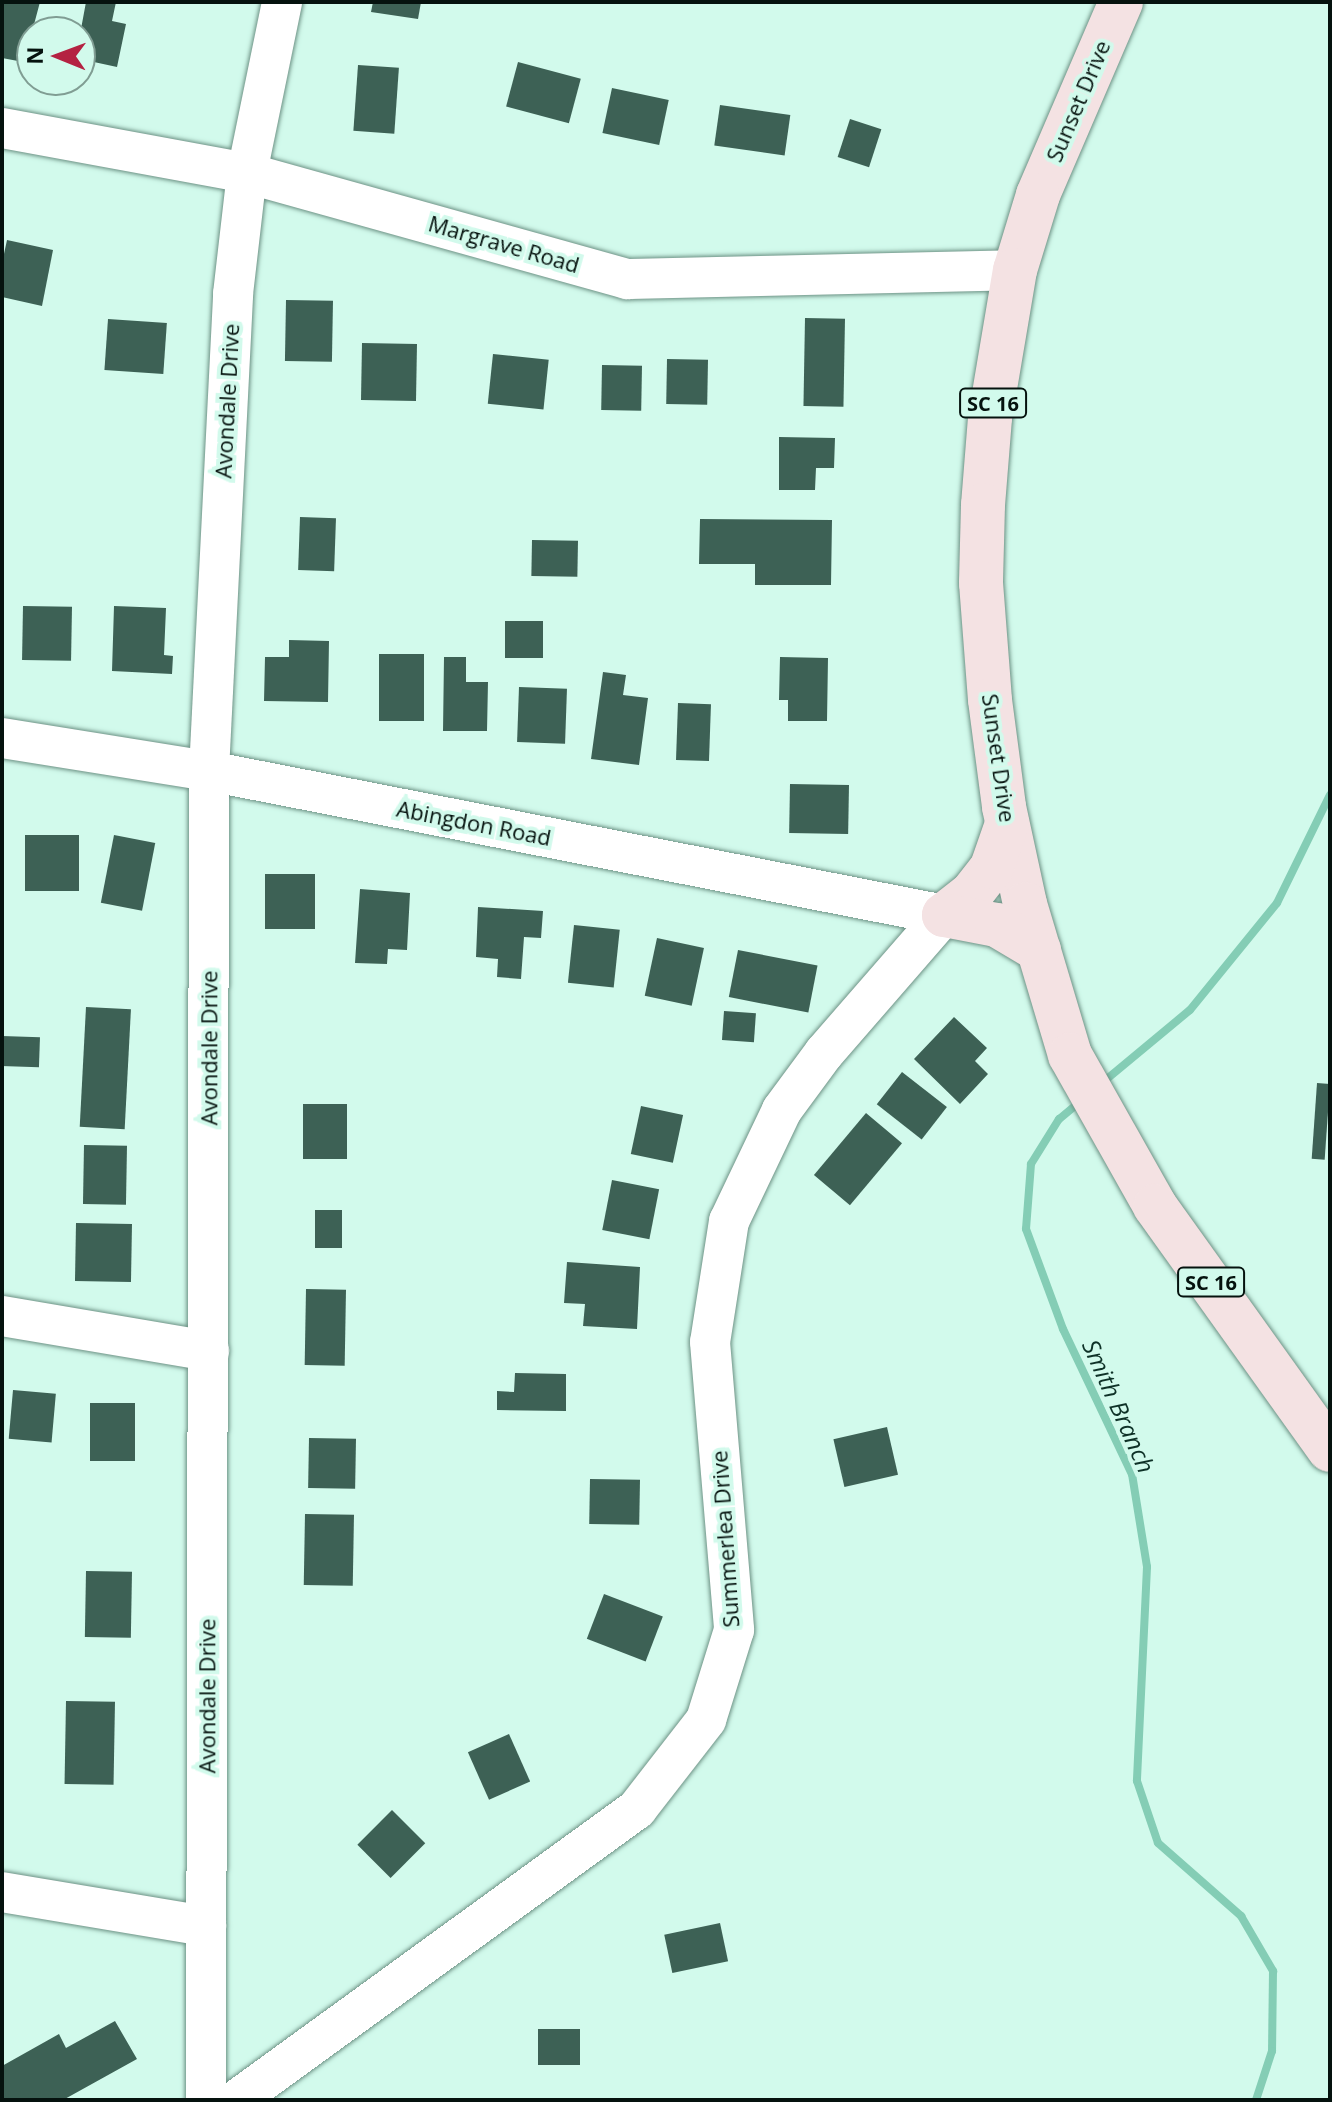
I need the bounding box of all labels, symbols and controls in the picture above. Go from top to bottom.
north arrow [16,16,96,96]
street label: Sunset Drive [1041,36,1115,166]
text: N [19,46,49,65]
street label: Margrave Road [426,210,582,278]
street label: Avondale Drive [210,323,244,479]
road number: SC 16 [959,387,1027,419]
street label: Sunset Drive [977,692,1021,824]
street label: Abingdon Road [395,795,553,851]
street label: Avondale Drive [196,971,222,1125]
road number: SC 16 [1177,1266,1245,1298]
water label: Smith Branch [1077,1335,1161,1477]
street label: Summerlea Drive [706,1450,744,1628]
street label: Avondale Drive [194,1619,220,1773]

